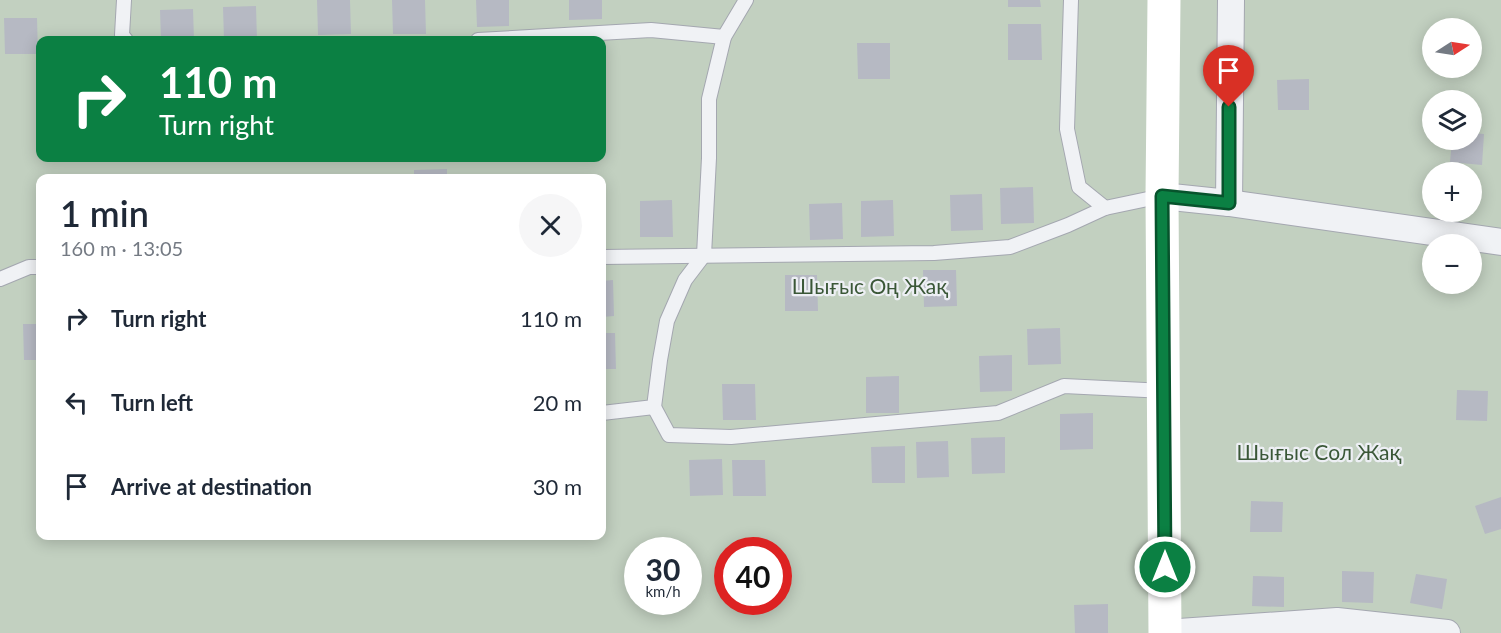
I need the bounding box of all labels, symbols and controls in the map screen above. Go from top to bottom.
north arrow [1422,18,1482,78]
map controls [1422,18,1482,294]
pin [1203,45,1254,107]
icon: arrive [1212,54,1245,87]
text: 110 m [159,57,277,107]
icon: right [60,60,138,138]
button: layers [1422,90,1482,150]
text: Turn right [159,108,274,141]
button: + [1422,162,1482,222]
text: 1 min [60,191,149,235]
button: close [519,194,582,257]
button: − [1422,234,1482,294]
text: 160 m · 13:05 [60,236,183,260]
park label: Шығыс Оң Жақ [792,273,948,298]
icon: right [60,302,93,335]
text: Turn right [111,305,206,332]
text: 110 m [520,305,582,332]
icon: left [60,386,93,419]
text: Turn left [111,389,193,416]
text: 20 m [533,389,582,416]
park label: Шығыс Сол Жақ [1237,439,1401,464]
icon: arrive [60,470,93,503]
text: Arrive at destination [111,473,312,500]
text: 30 m [533,473,582,500]
position arrow [1133,535,1197,599]
speed limit sign: 40 [714,537,792,615]
text: 30 [646,551,680,587]
text: km/h [645,582,681,600]

